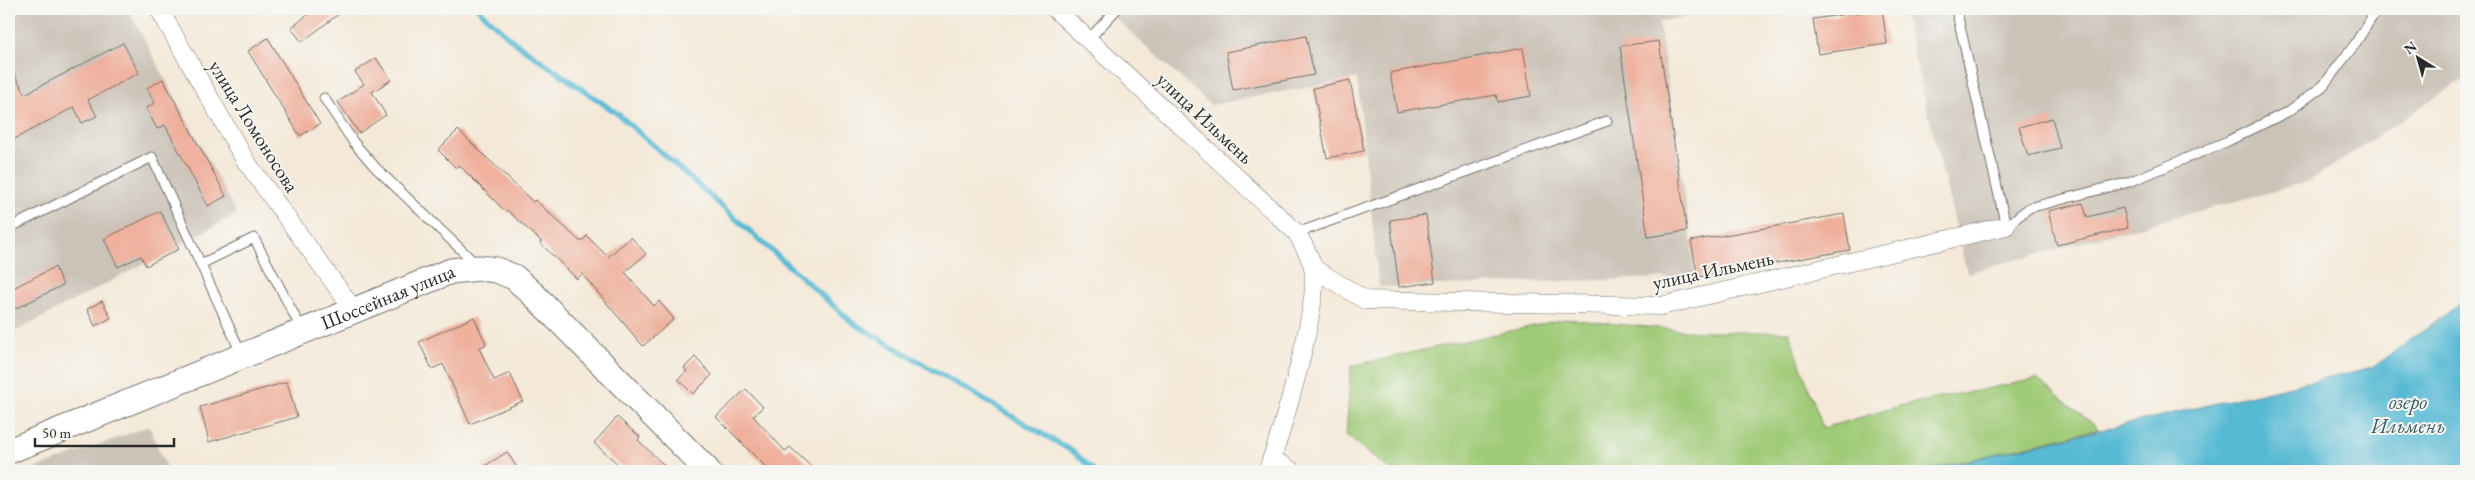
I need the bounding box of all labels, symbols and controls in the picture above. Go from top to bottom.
north arrow [2392,32,2442,82]
text: N [2400,37,2421,58]
street label: улица Ломоносова [203,55,305,197]
street label: улица Ильмень [1151,66,1259,170]
street label: улица Ильмень [1650,244,1776,296]
street label: Шоссейная улица [317,258,459,336]
water label: озеро Ильмень [2370,388,2445,439]
scale bar [35,415,174,447]
text: 50 m [42,423,71,442]

